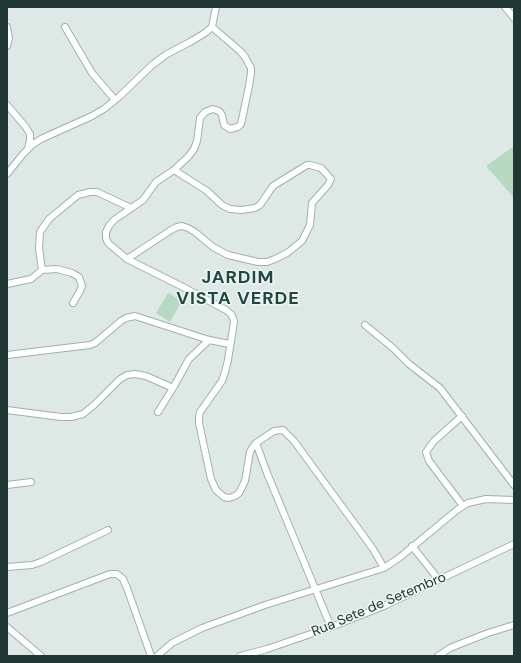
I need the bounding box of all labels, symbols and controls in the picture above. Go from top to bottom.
district label: JARDIM VISTA VERDE [176,267,300,310]
street label: Rua Sete de Setembro [309,569,449,641]

